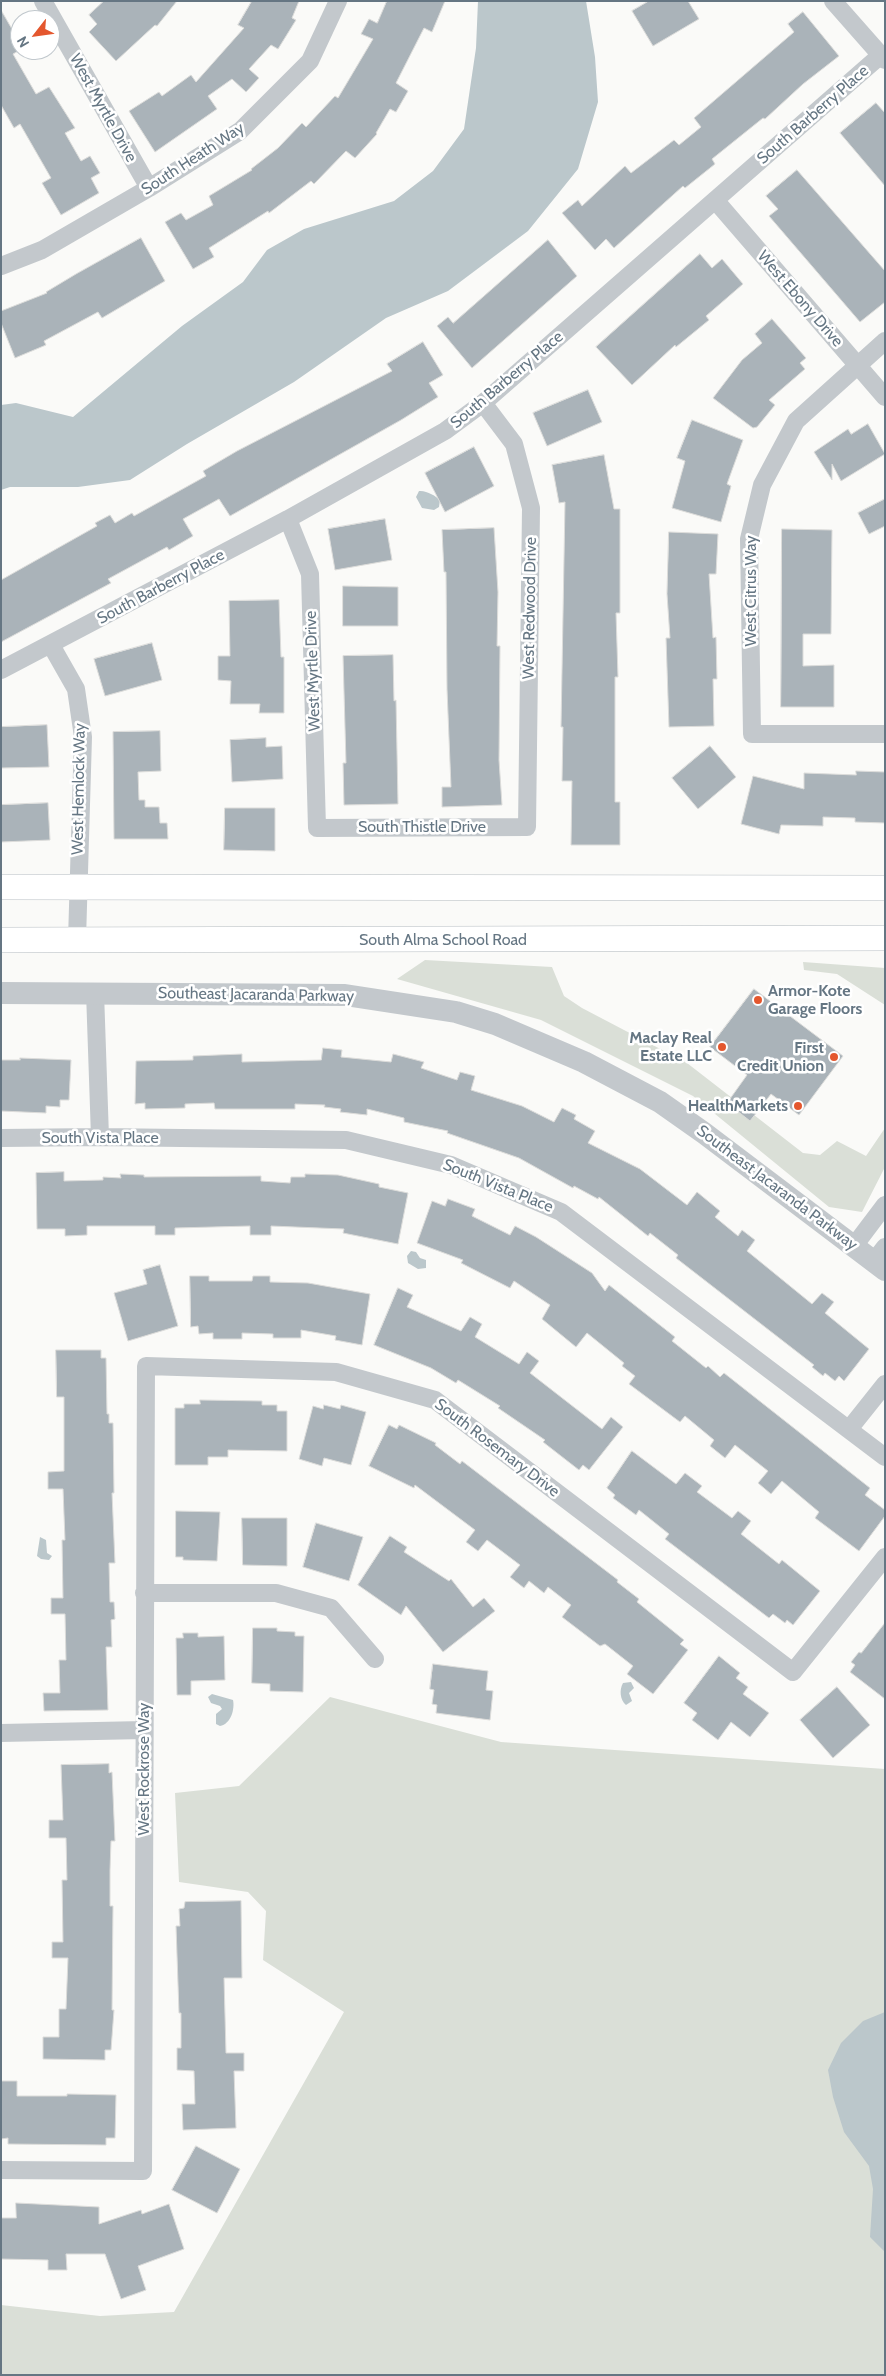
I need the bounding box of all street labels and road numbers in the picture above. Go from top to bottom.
street label: West Myrtle Drive [65,50,141,166]
street label: South Barberry Place [753,61,873,169]
street label: South Heath Way [138,119,248,199]
street label: West Ebony Drive [753,247,847,351]
street label: South Barberry Place [447,327,567,433]
street label: West Citrus Way [741,535,761,647]
street label: West Redwood Drive [519,537,541,679]
street label: South Barberry Place [94,545,228,629]
street label: West Myrtle Drive [301,610,325,732]
street label: West Hemlock Way [68,723,90,855]
street label: South Thistle Drive [358,817,486,837]
street label: South Alma School Road [359,930,527,950]
street label: Southeast Jacaranda Parkway [158,984,354,1006]
street label: Southeast Jacaranda Parkway [693,1121,861,1255]
street label: South Vista Place [41,1128,159,1148]
street label: South Vista Place [440,1155,556,1217]
street label: South Rosemary Drive [431,1395,563,1501]
street label: West Rockrose Way [134,1703,154,1835]

